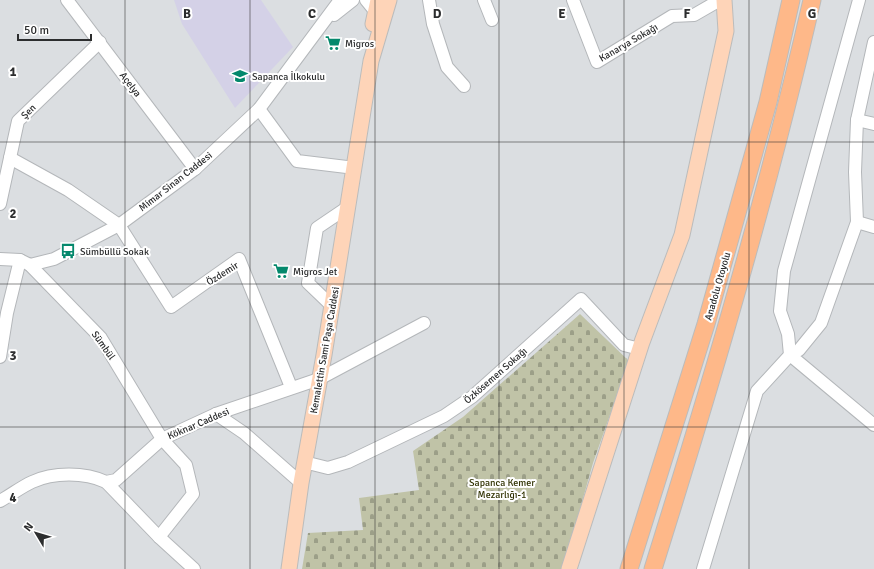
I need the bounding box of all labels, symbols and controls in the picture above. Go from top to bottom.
text: B [183,6,191,22]
text: C [308,6,316,22]
text: D [433,6,442,22]
text: E [558,6,566,22]
text: F [684,6,691,22]
text: G [808,6,816,22]
scale bar [18,16,91,42]
street label: Kanarya Sokağı [597,21,660,65]
text: 50 m [24,23,49,38]
supermarket icon: Migros [324,34,342,52]
place label: Migros [345,38,375,50]
text: 1 [9,64,17,80]
school or university icon: Sapanca İlkokulu [231,67,249,85]
street label: Açelya [117,70,143,99]
place label: Sapanca İlkokulu [252,71,325,83]
street label: Şen [19,102,39,122]
street label: Mimar Sinan Caddesi [137,149,215,214]
text: 2 [9,206,17,222]
bus stop icon: Sümbüllü Sokak [59,242,77,260]
place label: Sümbüllü Sokak [80,246,149,258]
street label: Anadolu Otoyolu [702,251,733,322]
street label: Özdemir [204,259,241,288]
supermarket icon: Migros Jet [272,262,290,280]
place label: Migros Jet [293,266,338,278]
street label: Kemalettin Sami Paşa Caddesi [308,286,342,414]
street label: Sümbül [89,329,118,362]
street label: Özkösemen Sokağı [462,345,530,406]
text: 3 [9,348,17,364]
street label: Köknar Caddesi [166,405,231,442]
park label: Sapanca Kemer Mezarlığı-1 [469,477,535,501]
text: 4 [9,490,17,506]
north arrow [16,513,56,553]
text: N [21,520,36,534]

